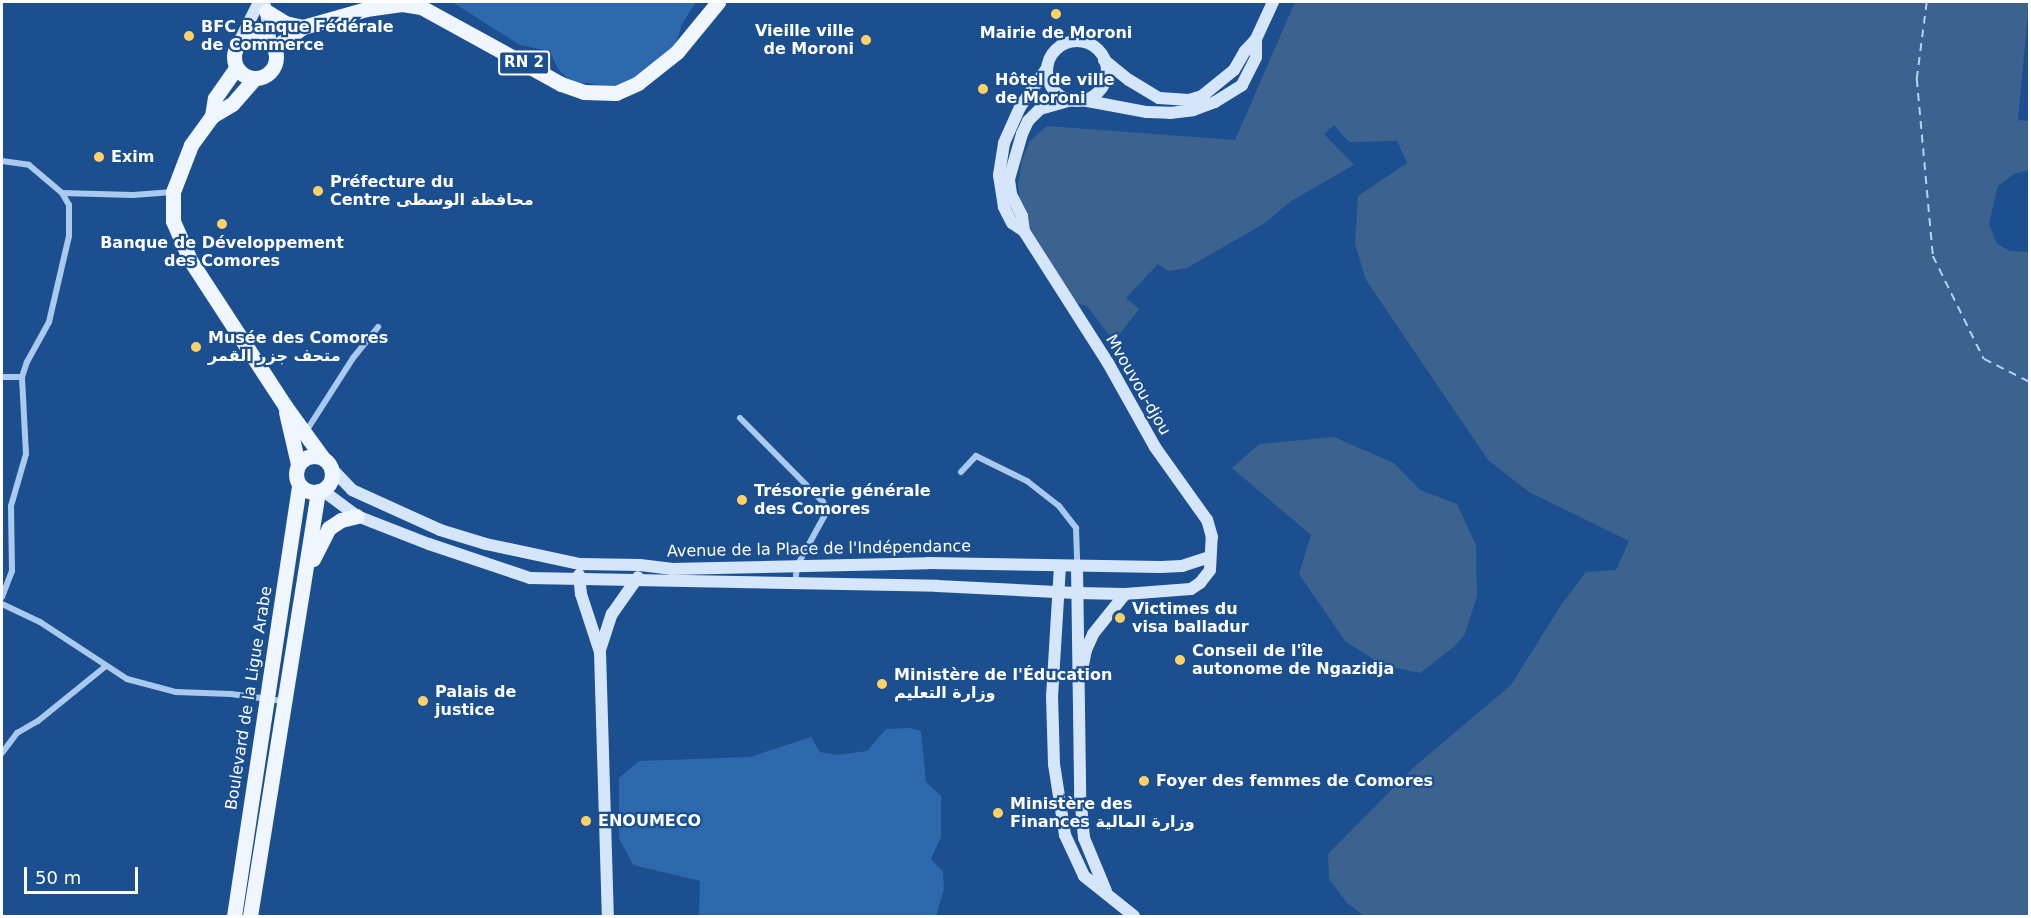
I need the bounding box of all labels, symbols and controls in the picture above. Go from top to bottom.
marker: Mairie de Moroni [1049,7,1063,21]
place label: BFC Banque Fédérale de Commerce [201,17,394,55]
place label: Vieille ville de Moroni [755,21,854,59]
place label: Mairie de Moroni [980,23,1132,43]
marker: BFC Banque Fédérale de Commerce [182,29,196,43]
marker: Vieille ville de Moroni [859,33,873,47]
road number: RN 2 [497,51,551,75]
place label: Hôtel de ville de Moroni [995,70,1115,108]
marker: Hôtel de ville de Moroni [976,82,990,96]
place label: Exim [111,147,154,167]
marker: Exim [92,150,106,164]
place label: Préfecture du Centre محافظة الوسطى [330,172,534,210]
marker: Préfecture du Centre محافظة الوسطى [311,184,325,198]
marker: Banque de Développement des Comores [215,217,229,231]
place label: Banque de Développement des Comores [100,233,344,271]
place label: Musée des Comores متحف جزر القمر [208,328,388,366]
street label: Mvouvou-djou [1101,331,1175,439]
marker: Musée des Comores متحف جزر القمر [189,340,203,354]
place label: Trésorerie générale des Comores [754,481,931,519]
marker: Trésorerie générale des Comores [735,493,749,507]
street label: Avenue de la Place de l'Indépendance [667,537,971,561]
street label: Boulevard de la Ligue Arabe [222,585,276,811]
place label: Victimes du visa balladur [1132,599,1249,637]
marker: Victimes du visa balladur [1113,611,1127,625]
place label: Conseil de l'île autonome de Ngazidja [1192,641,1394,679]
marker: Conseil de l'île autonome de Ngazidja [1173,653,1187,667]
place label: Ministère de l'Éducation وزارة التعليم [894,665,1112,703]
marker: Ministère de l'Éducation وزارة التعليم [875,677,889,691]
place label: Palais de justice [435,682,516,720]
marker: Palais de justice [416,694,430,708]
place label: Foyer des femmes de Comores [1156,771,1433,791]
marker: Foyer des femmes de Comores [1137,774,1151,788]
place label: Ministère des Finances وزارة المالية [1010,794,1195,832]
marker: Ministère des Finances وزارة المالية [991,806,1005,820]
place label: ENOUMECO [598,811,701,831]
marker: ENOUMECO [579,814,593,828]
scale bar [27,855,141,893]
text: 50 m [35,867,81,888]

